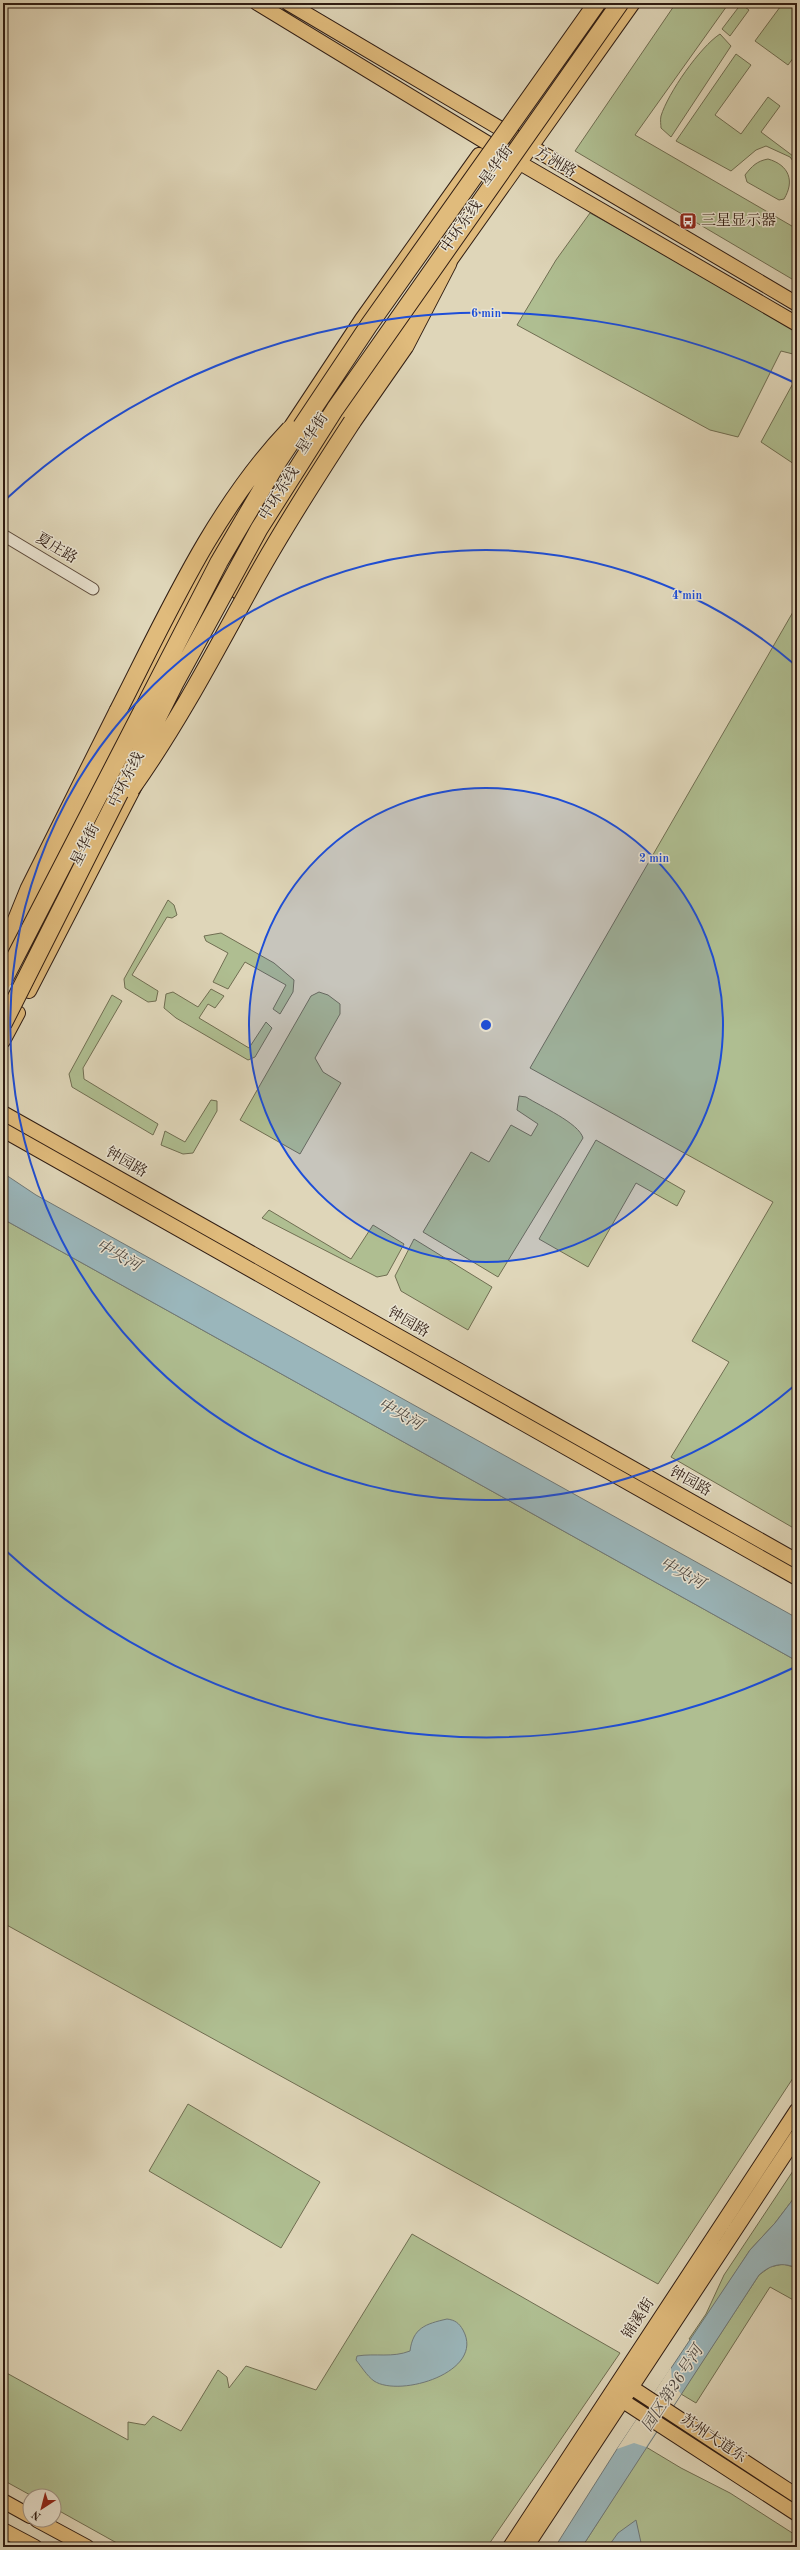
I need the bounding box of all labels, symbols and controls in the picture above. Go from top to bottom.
street label: 星华街 [476,142,516,189]
street label: 方洲路 [532,144,579,181]
street label: 中环东线 [437,197,485,256]
bus stop icon: 三星显示器 [678,211,698,231]
place label: 三星显示器 [701,212,776,229]
text: 6 min [471,308,501,320]
street label: 星华街 [293,410,332,457]
street label: 中环东线 [256,464,302,523]
street label: 夏庄路 [33,529,80,567]
text: 4 min [672,590,702,602]
street label: 中环东线 [105,749,147,810]
street label: 星华街 [67,821,103,868]
text: 2 min [639,853,669,865]
centre of rings [479,1018,493,1032]
street label: 钟园路 [103,1144,150,1181]
water label: 中央河 [93,1236,146,1276]
street label: 钟园路 [385,1304,432,1341]
water label: 中央河 [375,1395,428,1435]
street label: 钟园路 [667,1463,714,1499]
water label: 中央河 [657,1554,710,1594]
street label: 锦溪街 [619,2295,658,2342]
water label: 园区第26号河 [638,2340,708,2435]
street label: 苏州大道东 [677,2411,750,2466]
north arrow [22,2488,62,2528]
text: N [30,2508,44,2522]

